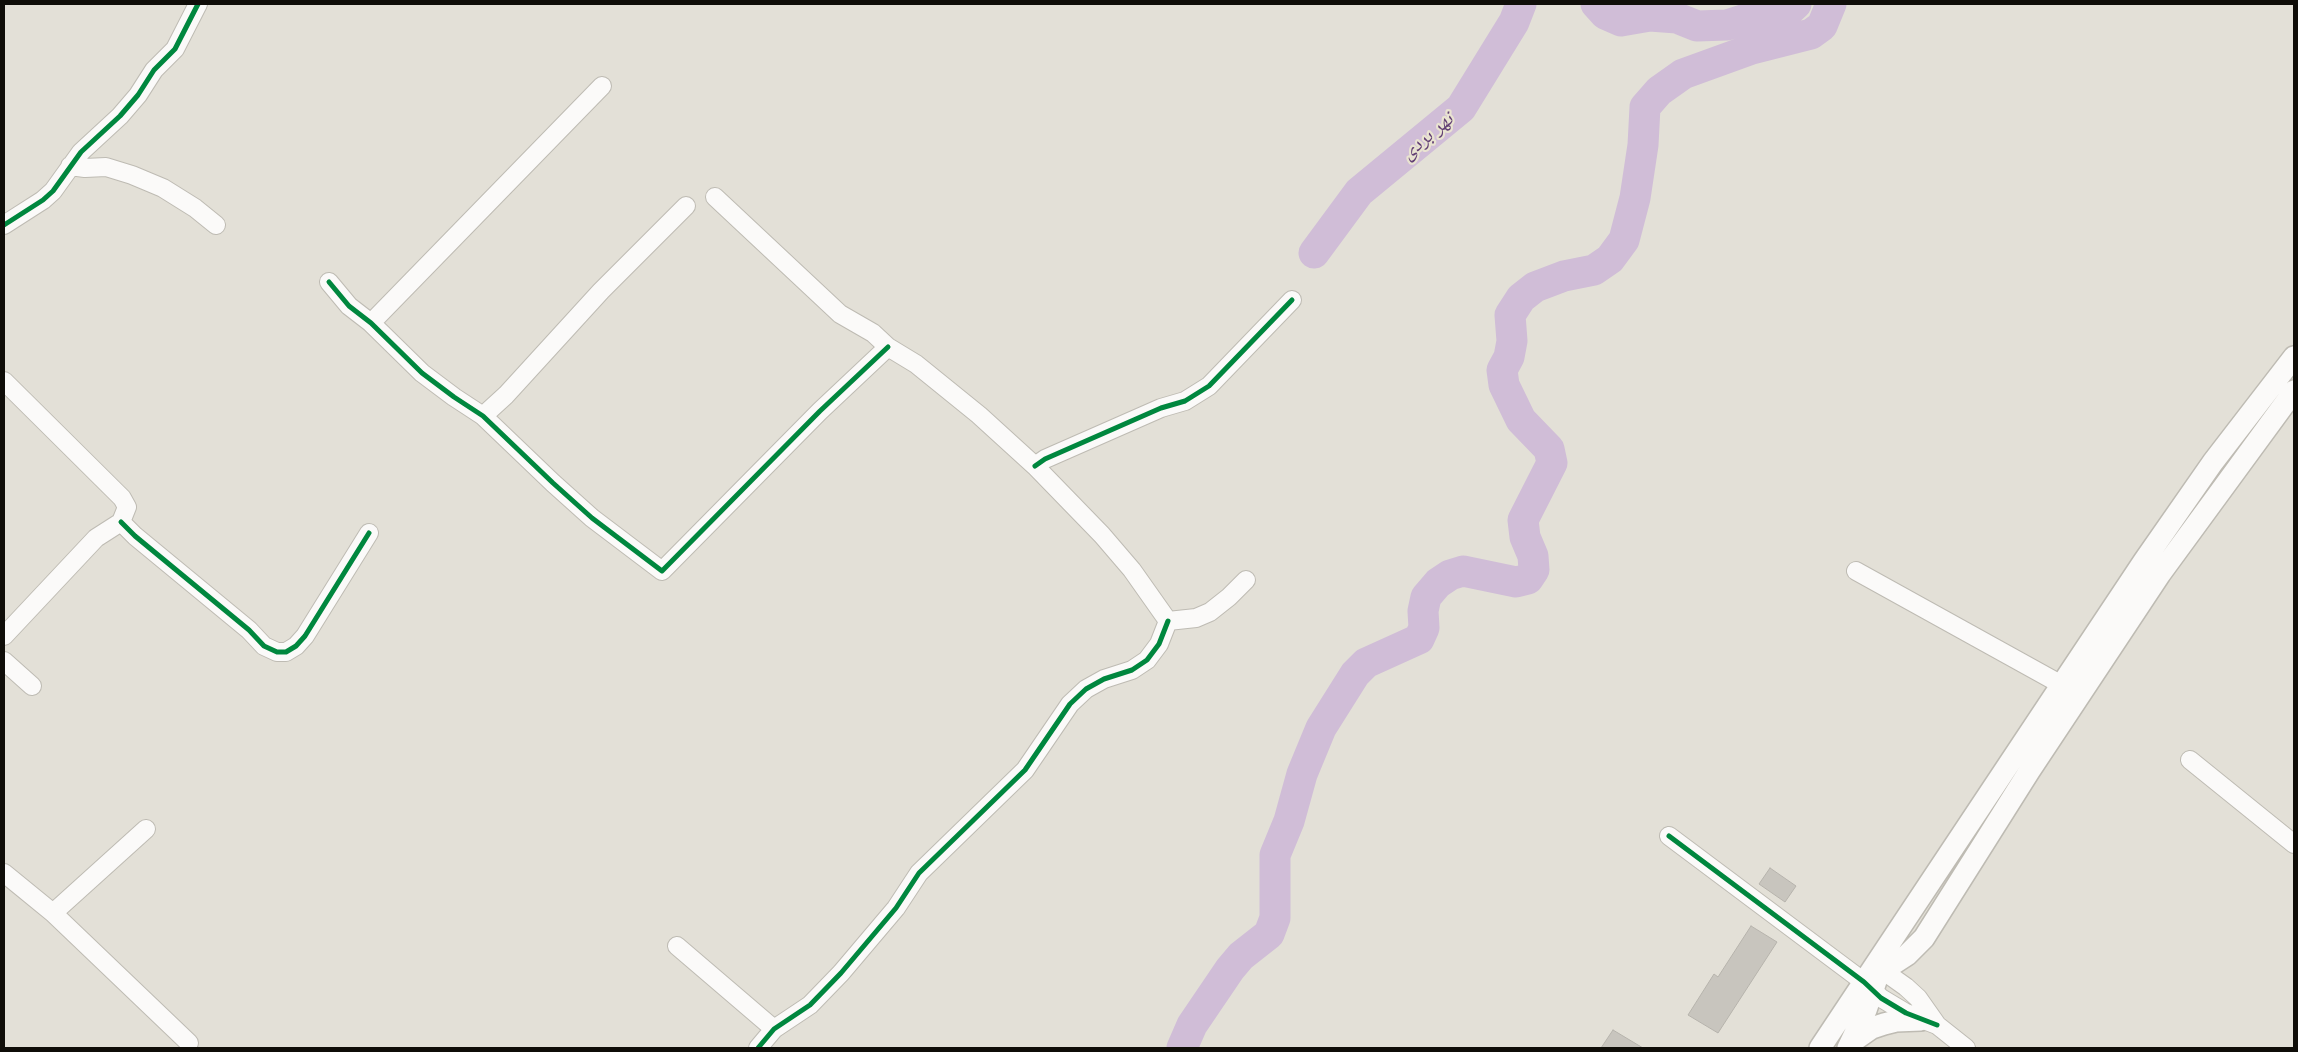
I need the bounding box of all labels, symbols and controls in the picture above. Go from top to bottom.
water label: نهر بردى [1396,107,1458,165]

